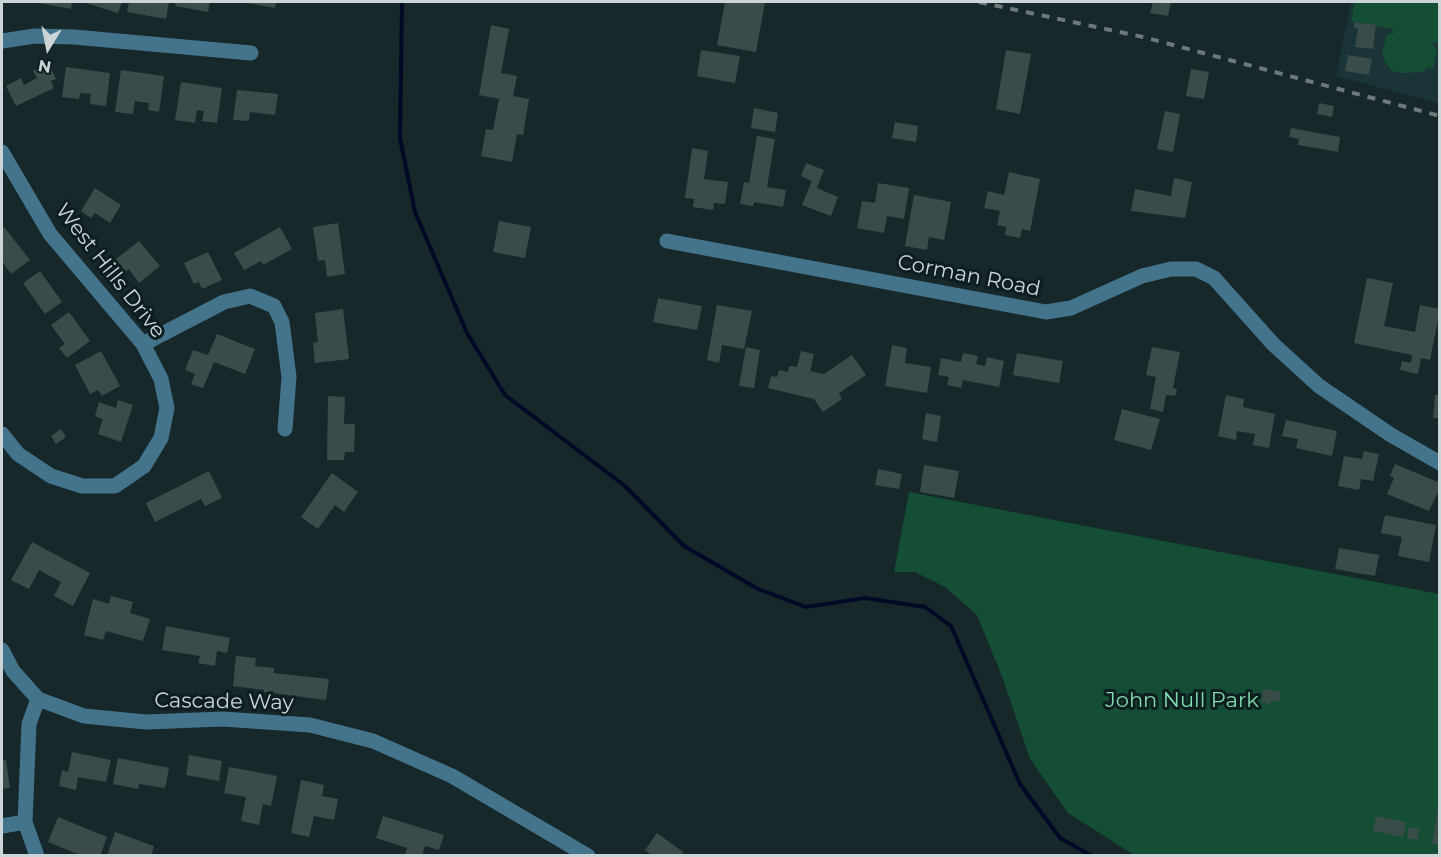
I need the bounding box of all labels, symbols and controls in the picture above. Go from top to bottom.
north arrow [18,18,78,78]
text: N [37,56,53,77]
street label: West Hills Drive [50,199,170,343]
street label: Corman Road [895,250,1043,302]
street label: Cascade Way [154,688,294,716]
park label: John Null Park [1105,688,1259,714]

